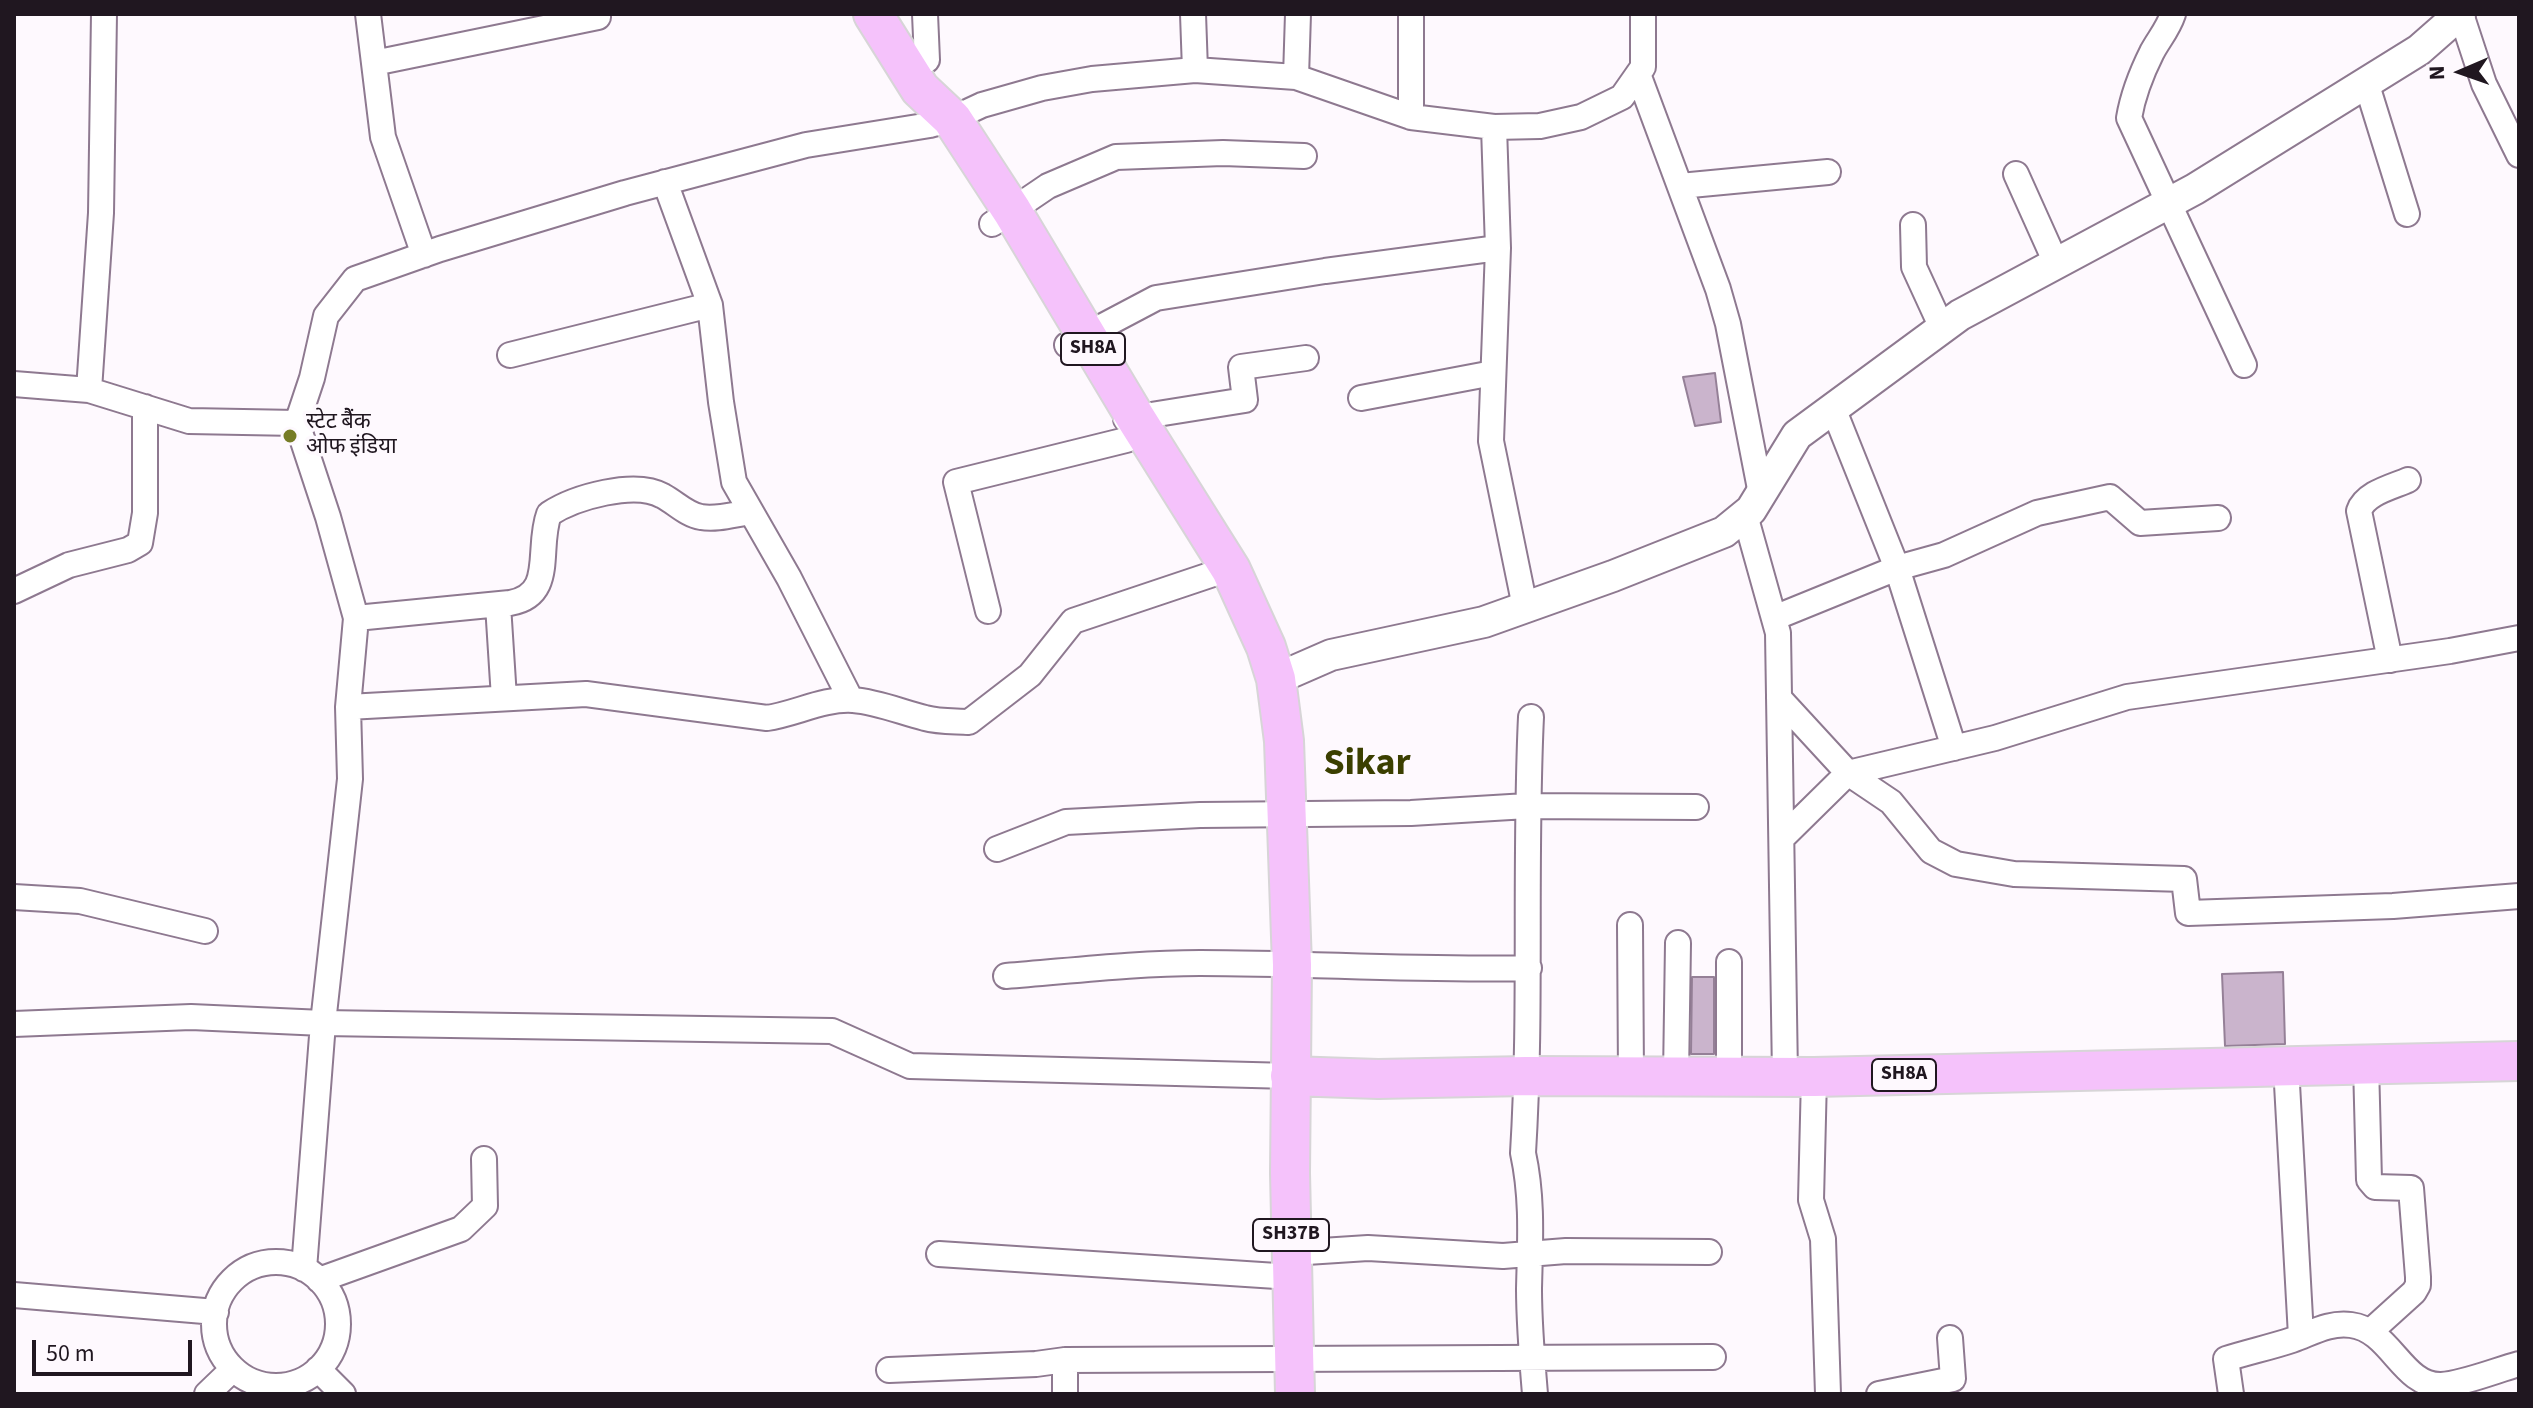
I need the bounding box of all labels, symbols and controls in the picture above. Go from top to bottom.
north arrow [2421,32,2501,112]
text: N [2421,65,2453,81]
road number: SH8A [1061,333,1125,365]
place label: स्टेट बेैंक ओफ इंडिया [306,410,397,462]
marker: स्टेट बेैंक ओफ इंडिया [281,427,299,445]
district label: Sikar [1323,743,1411,789]
road number: SH8A [1872,1059,1936,1091]
road number: SH37B [1253,1219,1329,1251]
scale bar [36,1324,196,1374]
text: 50 m [46,1336,95,1371]

